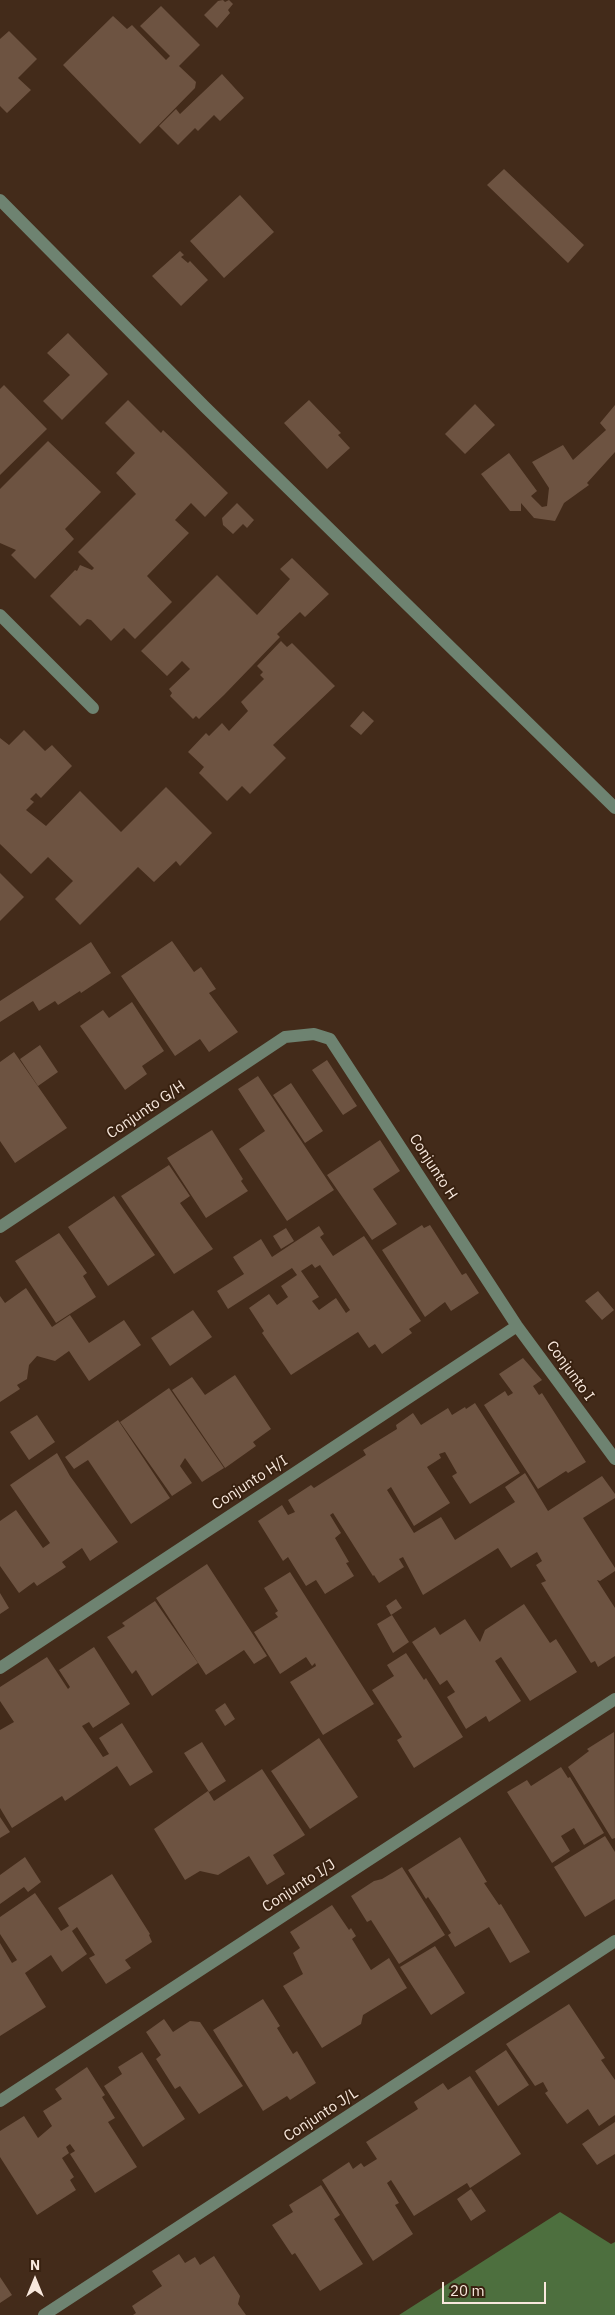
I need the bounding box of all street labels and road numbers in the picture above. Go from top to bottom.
street label: Conjunto G/H [103,1077,189,1143]
street label: Conjunto H [405,1131,461,1203]
street label: Conjunto I [542,1337,598,1405]
street label: Conjunto H/I [209,1452,291,1514]
street label: Conjunto I/J [259,1856,339,1916]
street label: Conjunto J/L [280,2084,362,2146]

